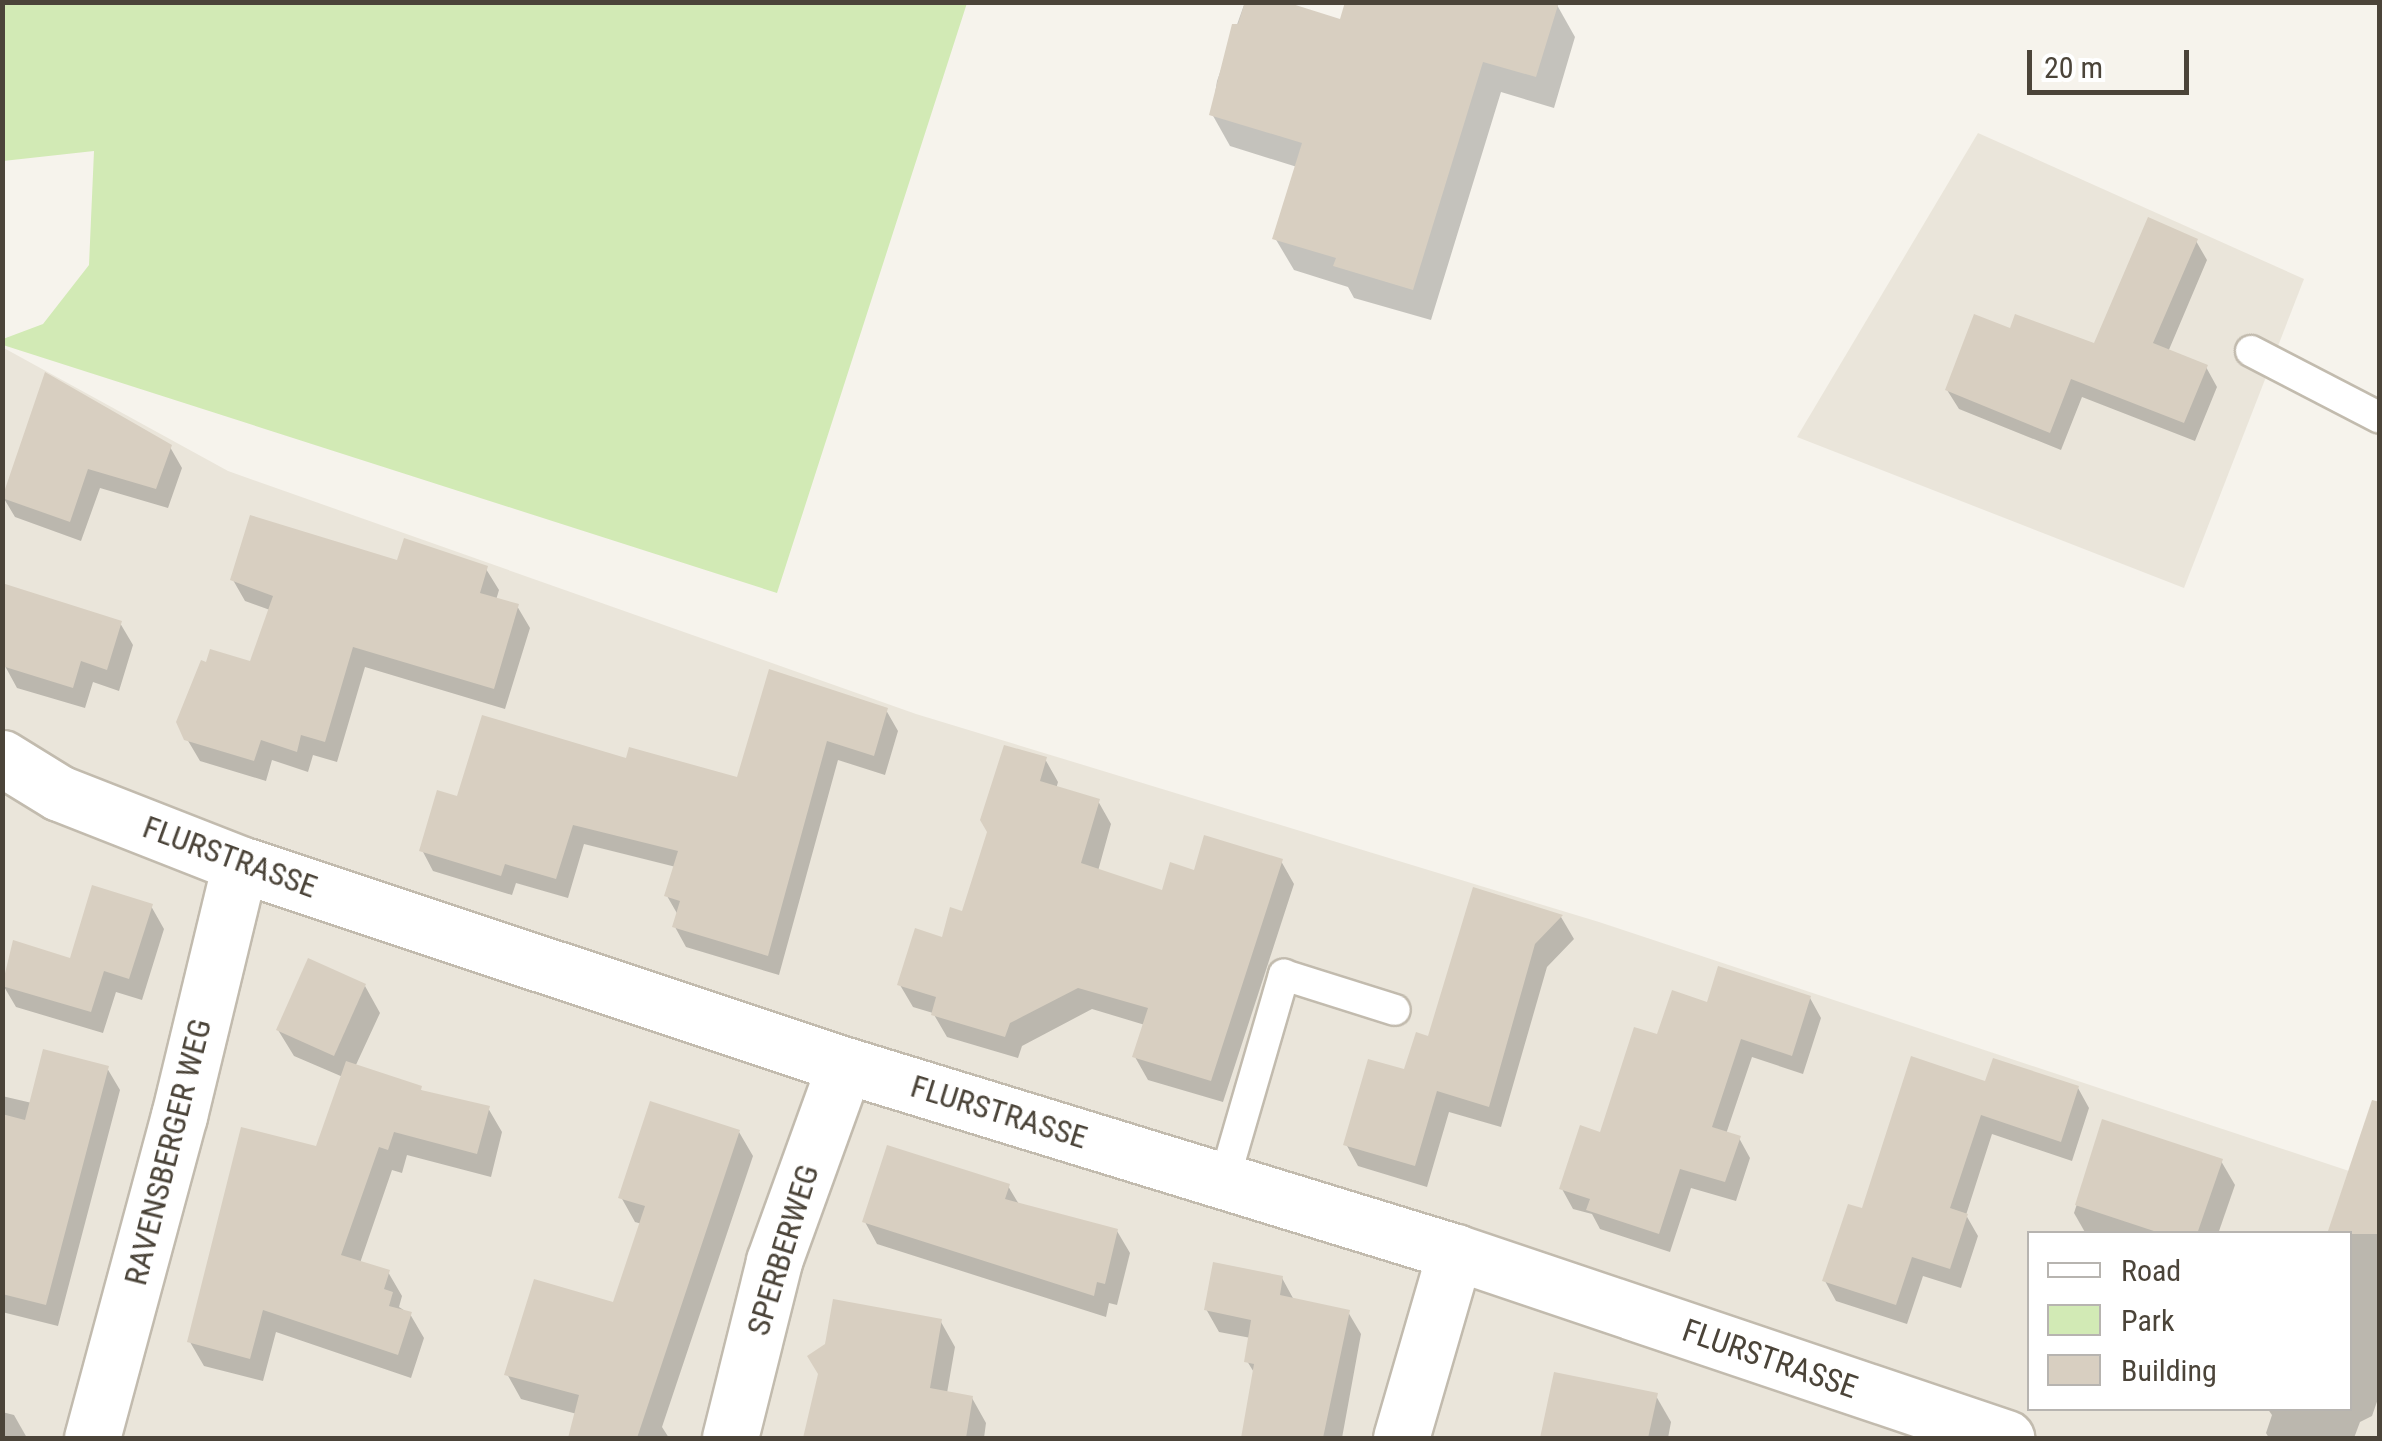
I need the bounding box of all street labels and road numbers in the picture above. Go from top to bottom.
street label: FLURSTRASSE [138,808,322,906]
street label: RAVENSBERGER WEG [116,1015,220,1289]
street label: FLURSTRASSE [906,1067,1092,1157]
street label: SPERBERWEG [739,1160,827,1340]
street label: FLURSTRASSE [1677,1311,1863,1407]

